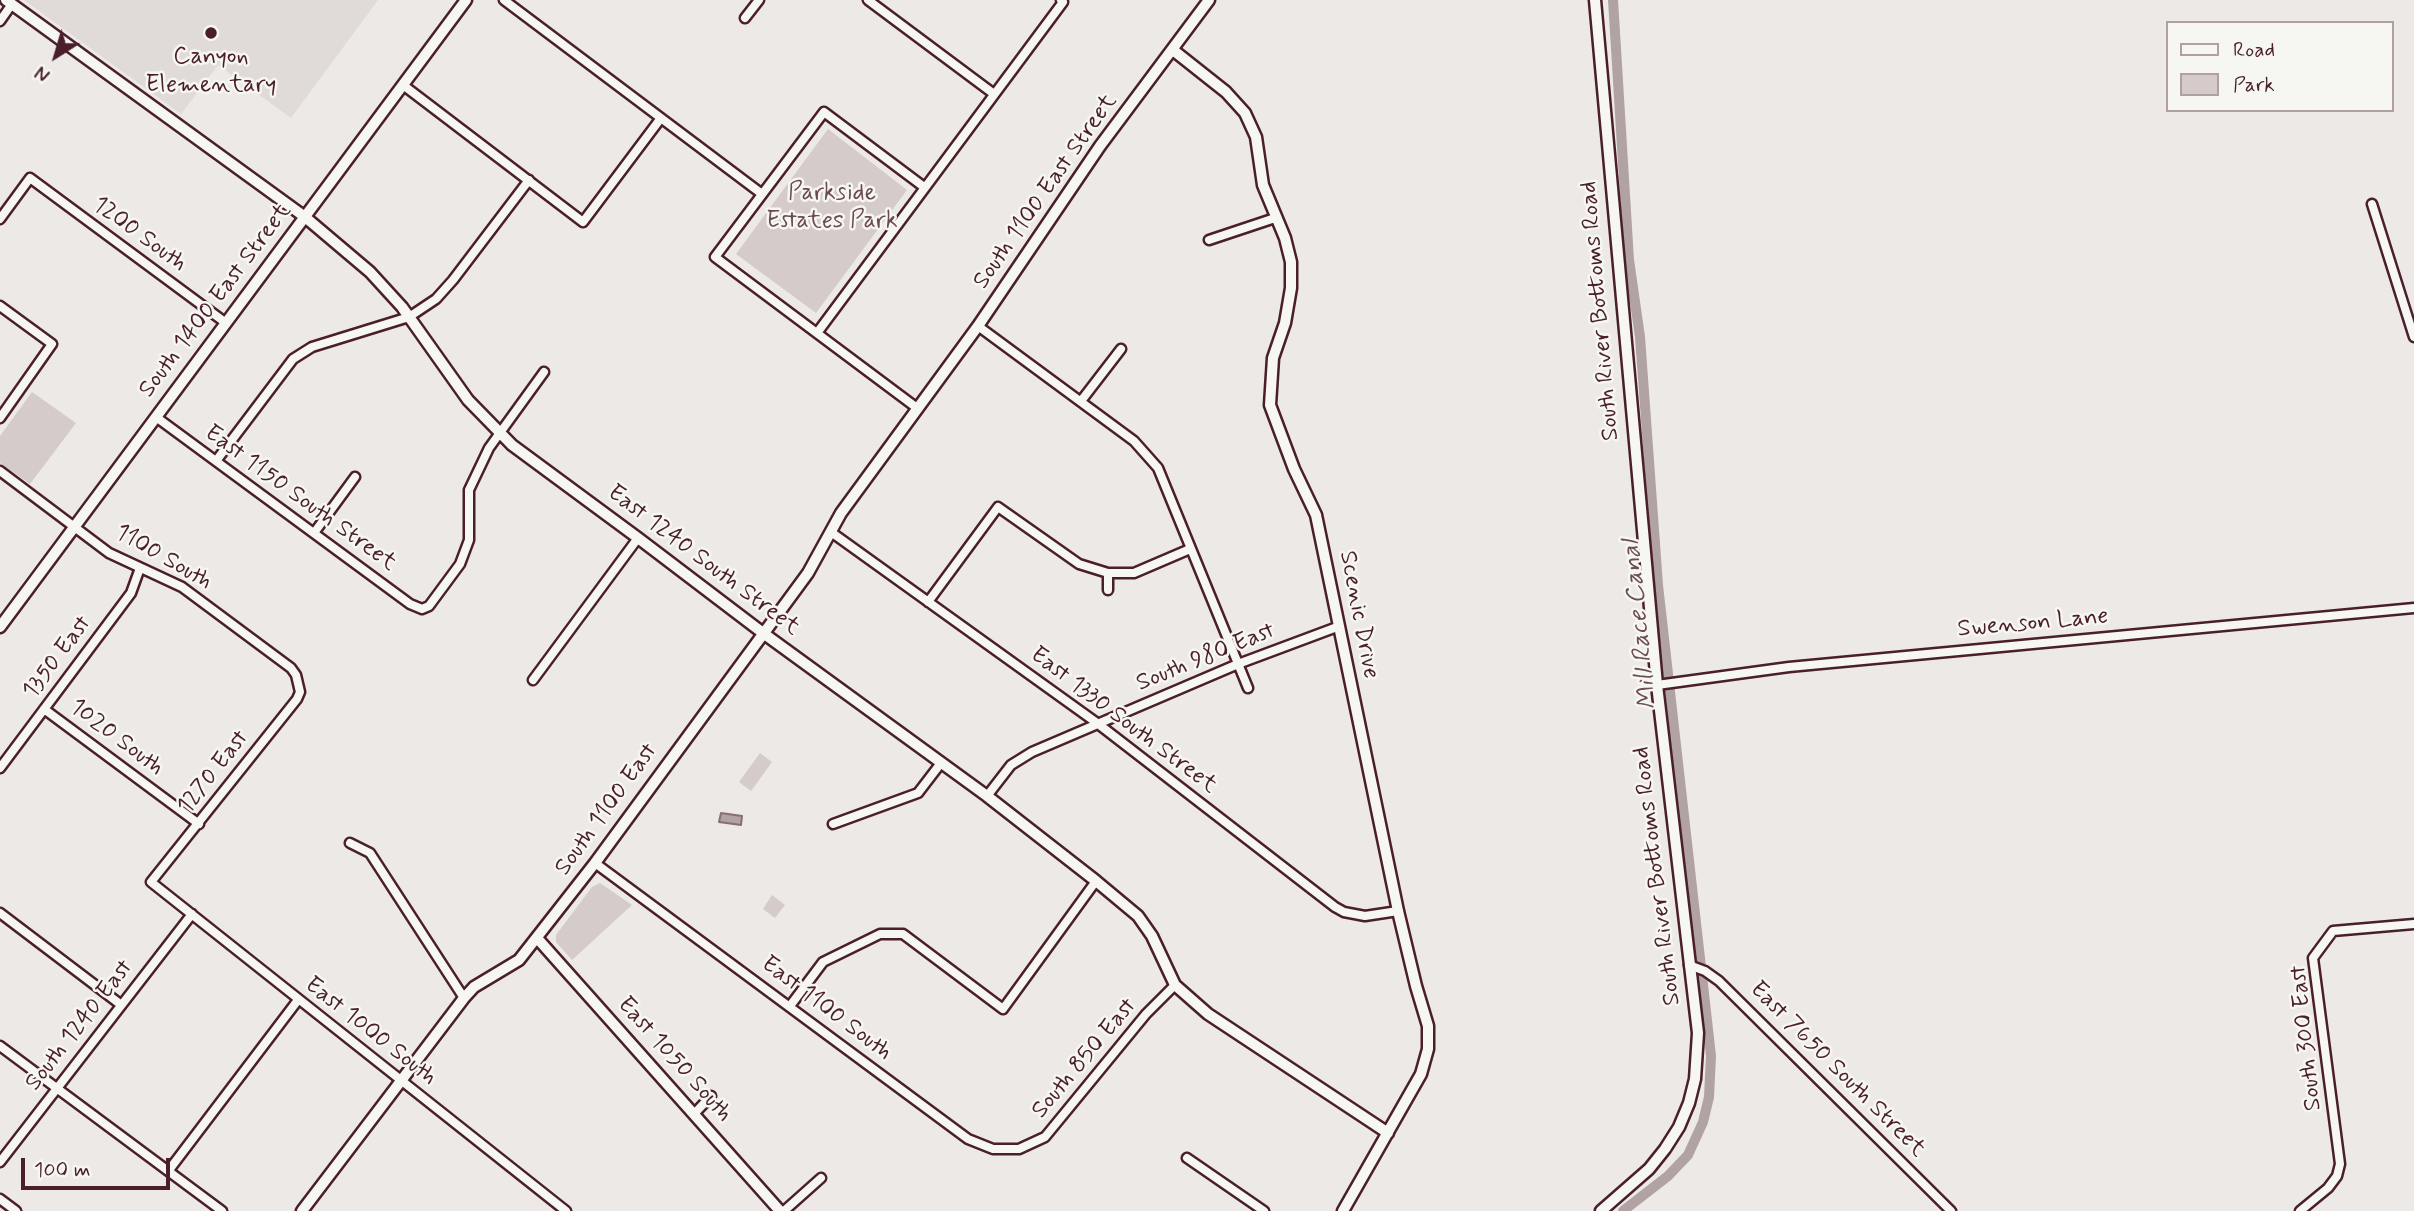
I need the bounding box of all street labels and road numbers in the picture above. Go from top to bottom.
street label: South 1100 East Street [968,89,1124,295]
street label: South River Bottoms Road [1575,180,1627,442]
street label: 1200 South [86,191,192,279]
street label: South 1400 East Street [134,198,298,404]
street label: East 1150 South Street [198,420,402,578]
street label: East 1240 South Street [601,479,805,643]
street label: 1100 South [109,519,217,597]
street label: Scenic Drive [1332,549,1384,681]
street label: Swenson Lane [1956,603,2110,645]
street label: 1350 East [17,611,99,705]
street label: South 980 East [1133,617,1279,699]
street label: East 1330 South Street [1024,641,1222,801]
street label: 1020 South [63,693,169,783]
street label: 1270 East [172,725,256,821]
street label: South 1100 East [549,738,665,882]
street label: South River Bottoms Road [1628,745,1688,1007]
street label: East 1100 South [755,950,897,1068]
street label: South 1240 East [20,955,140,1097]
street label: South 300 East [2285,964,2329,1112]
street label: East 1000 South [298,971,442,1093]
street label: East 7650 South Street [1743,976,1931,1164]
street label: East 1050 South [610,991,738,1129]
street label: South 850 East [1026,993,1144,1125]

